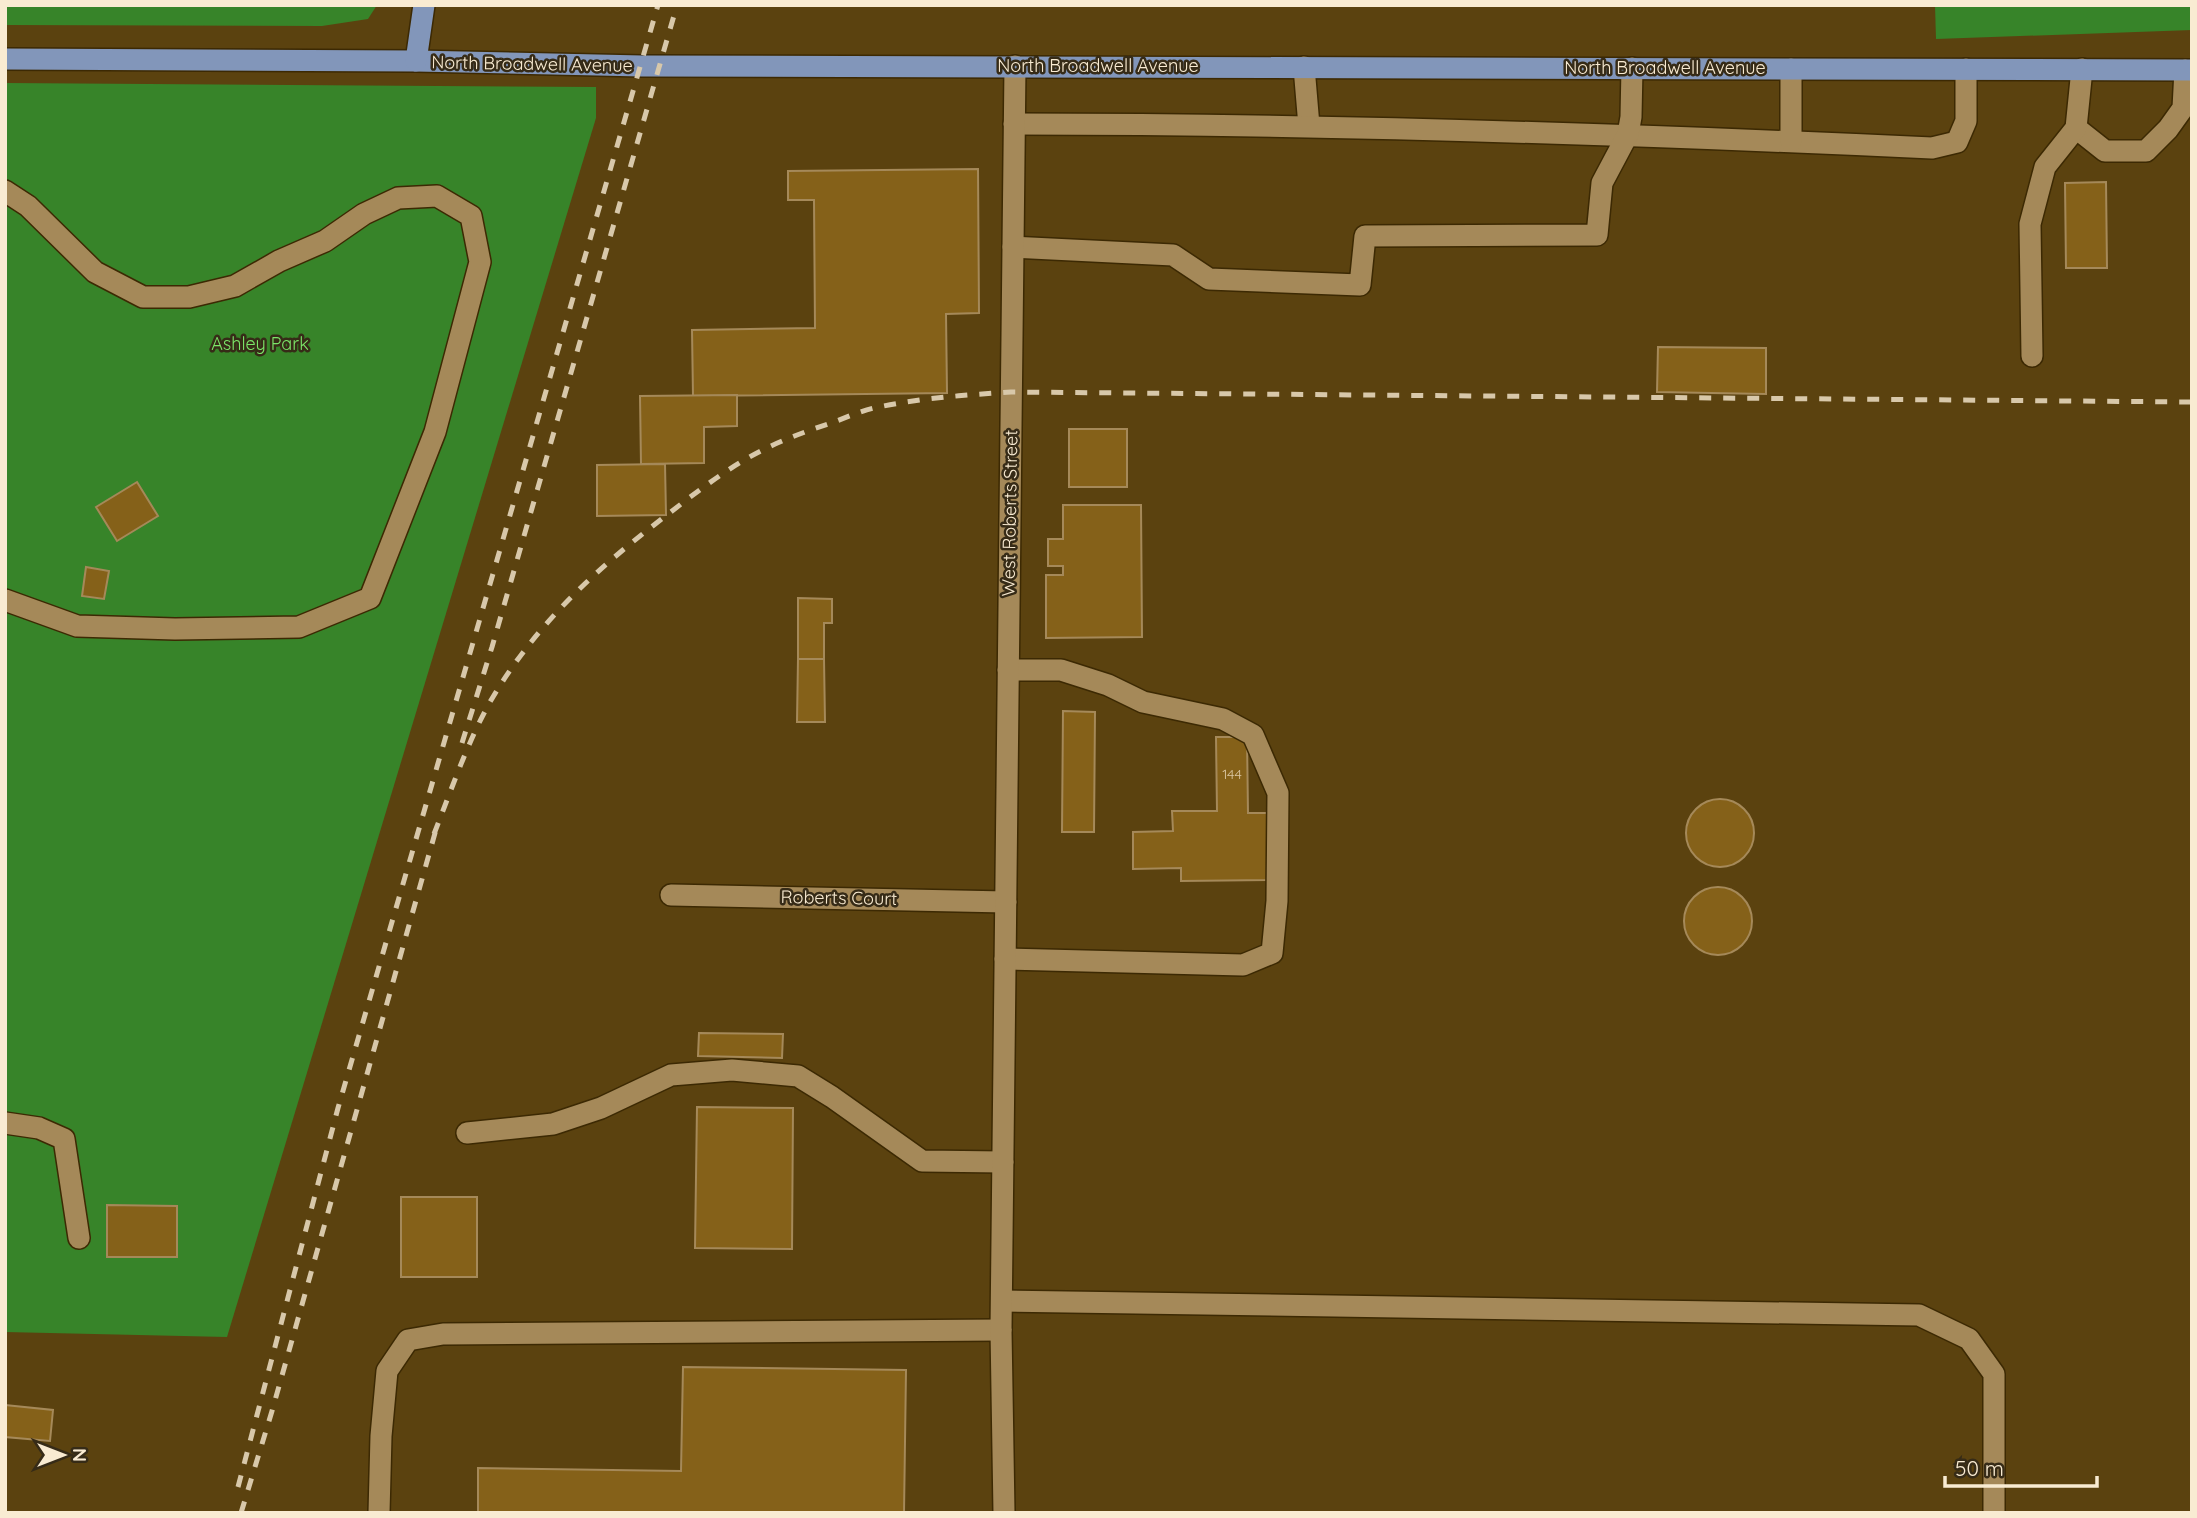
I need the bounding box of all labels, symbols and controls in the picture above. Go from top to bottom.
street label: North Broadwell Avenue [431,50,633,77]
street label: North Broadwell Avenue [997,54,1199,77]
street label: North Broadwell Avenue [1564,56,1766,79]
park label: Ashley Park [211,332,309,355]
street label: West Roberts Street [997,429,1022,596]
house number: 144 [1222,765,1242,783]
street label: Roberts Court [781,885,897,910]
north arrow [28,1420,98,1490]
scale bar [1945,1444,2097,1488]
text: N [68,1448,92,1462]
text: 50 m [1955,1455,2004,1481]

